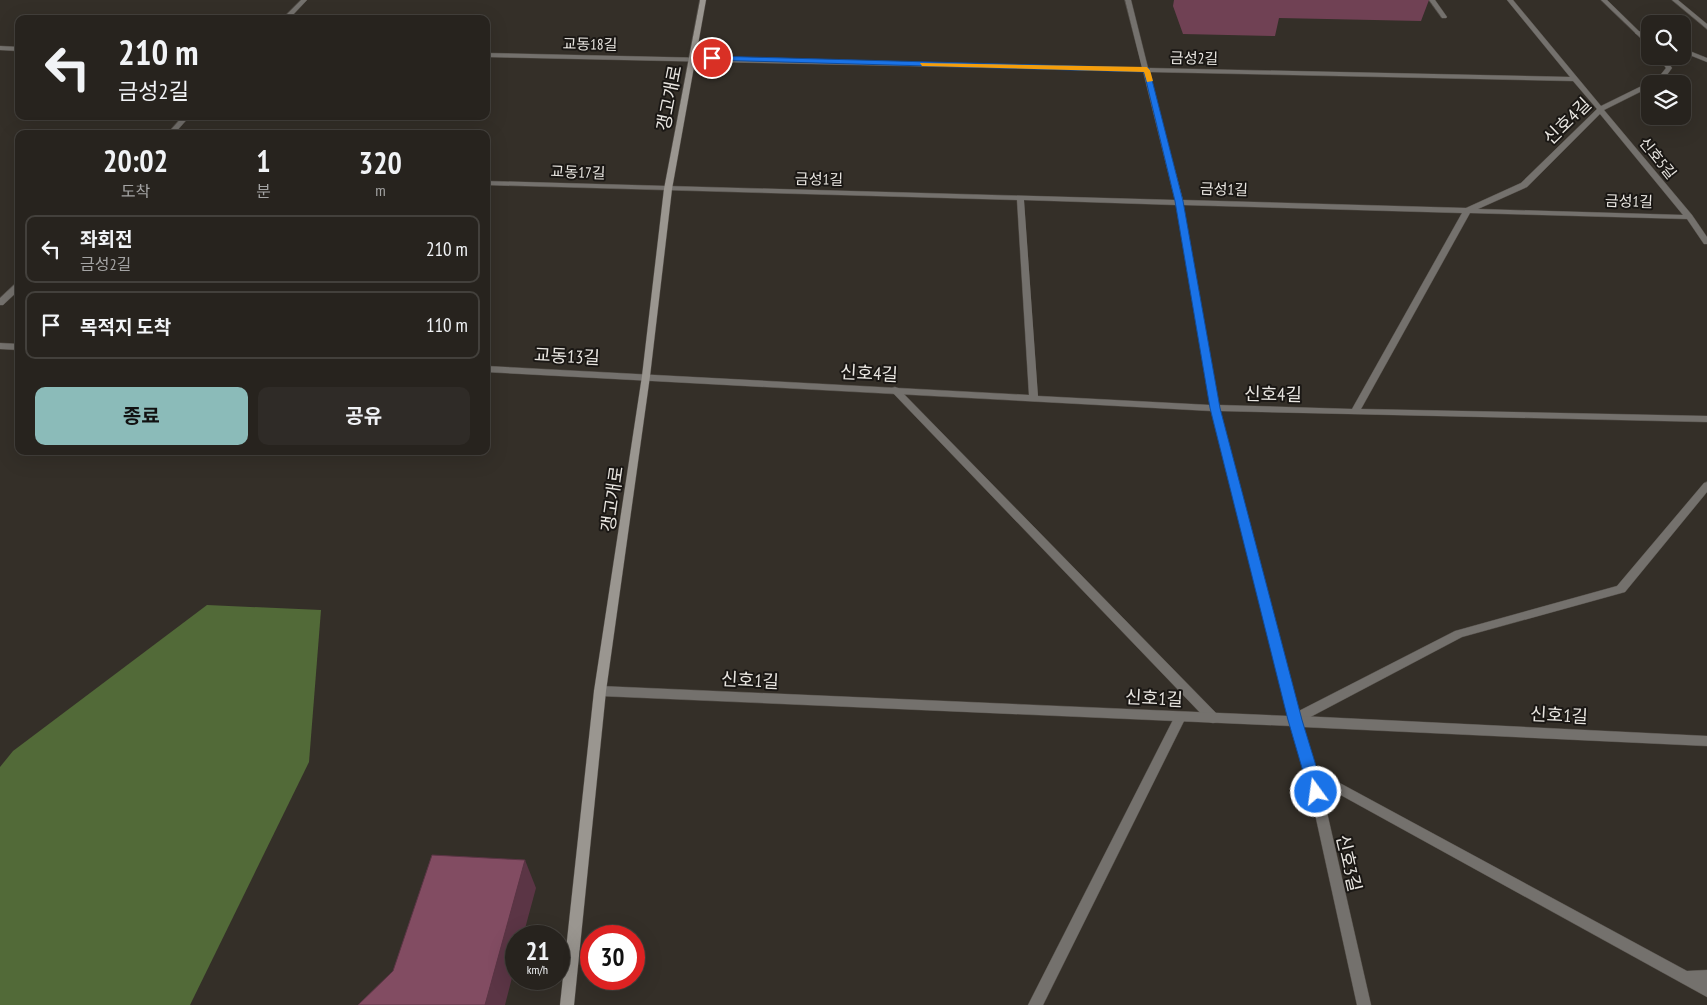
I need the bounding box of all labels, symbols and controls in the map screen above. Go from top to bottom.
map controls [1641,15,1691,125]
button: search [1641,15,1691,65]
text: 210 m [118,29,199,75]
street label: 교동18길 [562,34,618,54]
icon: left [35,35,100,100]
pin [691,37,733,79]
icon: arrive [698,44,726,72]
street label: 금성2길 [1170,48,1218,68]
street label: 갱고개로 [651,63,687,133]
button: layers [1641,75,1691,125]
text: 금성2길 [118,77,189,105]
street label: 신호4길 [1538,93,1596,149]
street label: 신호5길 [1635,133,1681,183]
text: 20:02 [103,141,168,180]
text: 1 [256,141,271,180]
text: 320 [359,143,402,182]
street label: 교동17길 [550,162,606,182]
street label: 금성1길 [795,169,843,189]
street label: 금성1길 [1200,179,1248,199]
text: m [375,180,386,200]
text: 도착 [121,181,150,201]
text: 분 [256,181,271,201]
street label: 금성1길 [1605,191,1653,211]
text: 좌회전 [80,227,132,251]
icon: left [37,235,65,263]
text: 210 m [426,237,468,261]
text: 금성2길 [80,254,131,274]
icon: arrive [37,311,65,339]
text: 110 m [426,313,468,337]
text: 목적지 도착 [80,315,171,339]
street label: 교동13길 [533,343,601,369]
street label: 신호4길 [840,360,898,386]
street label: 신호4길 [1244,382,1302,406]
button: 종료 [35,387,248,445]
button: 공유 [258,387,470,445]
street label: 갱고개로 [596,465,628,533]
street label: 신호1길 [721,667,779,693]
street label: 신호1길 [1125,685,1183,711]
street label: 신호1길 [1530,702,1588,728]
position arrow [1289,765,1341,817]
street label: 신호3길 [1331,832,1367,894]
speed limit sign: 30 [580,925,645,990]
text: 21 [526,935,549,967]
text: km/h [527,962,548,977]

